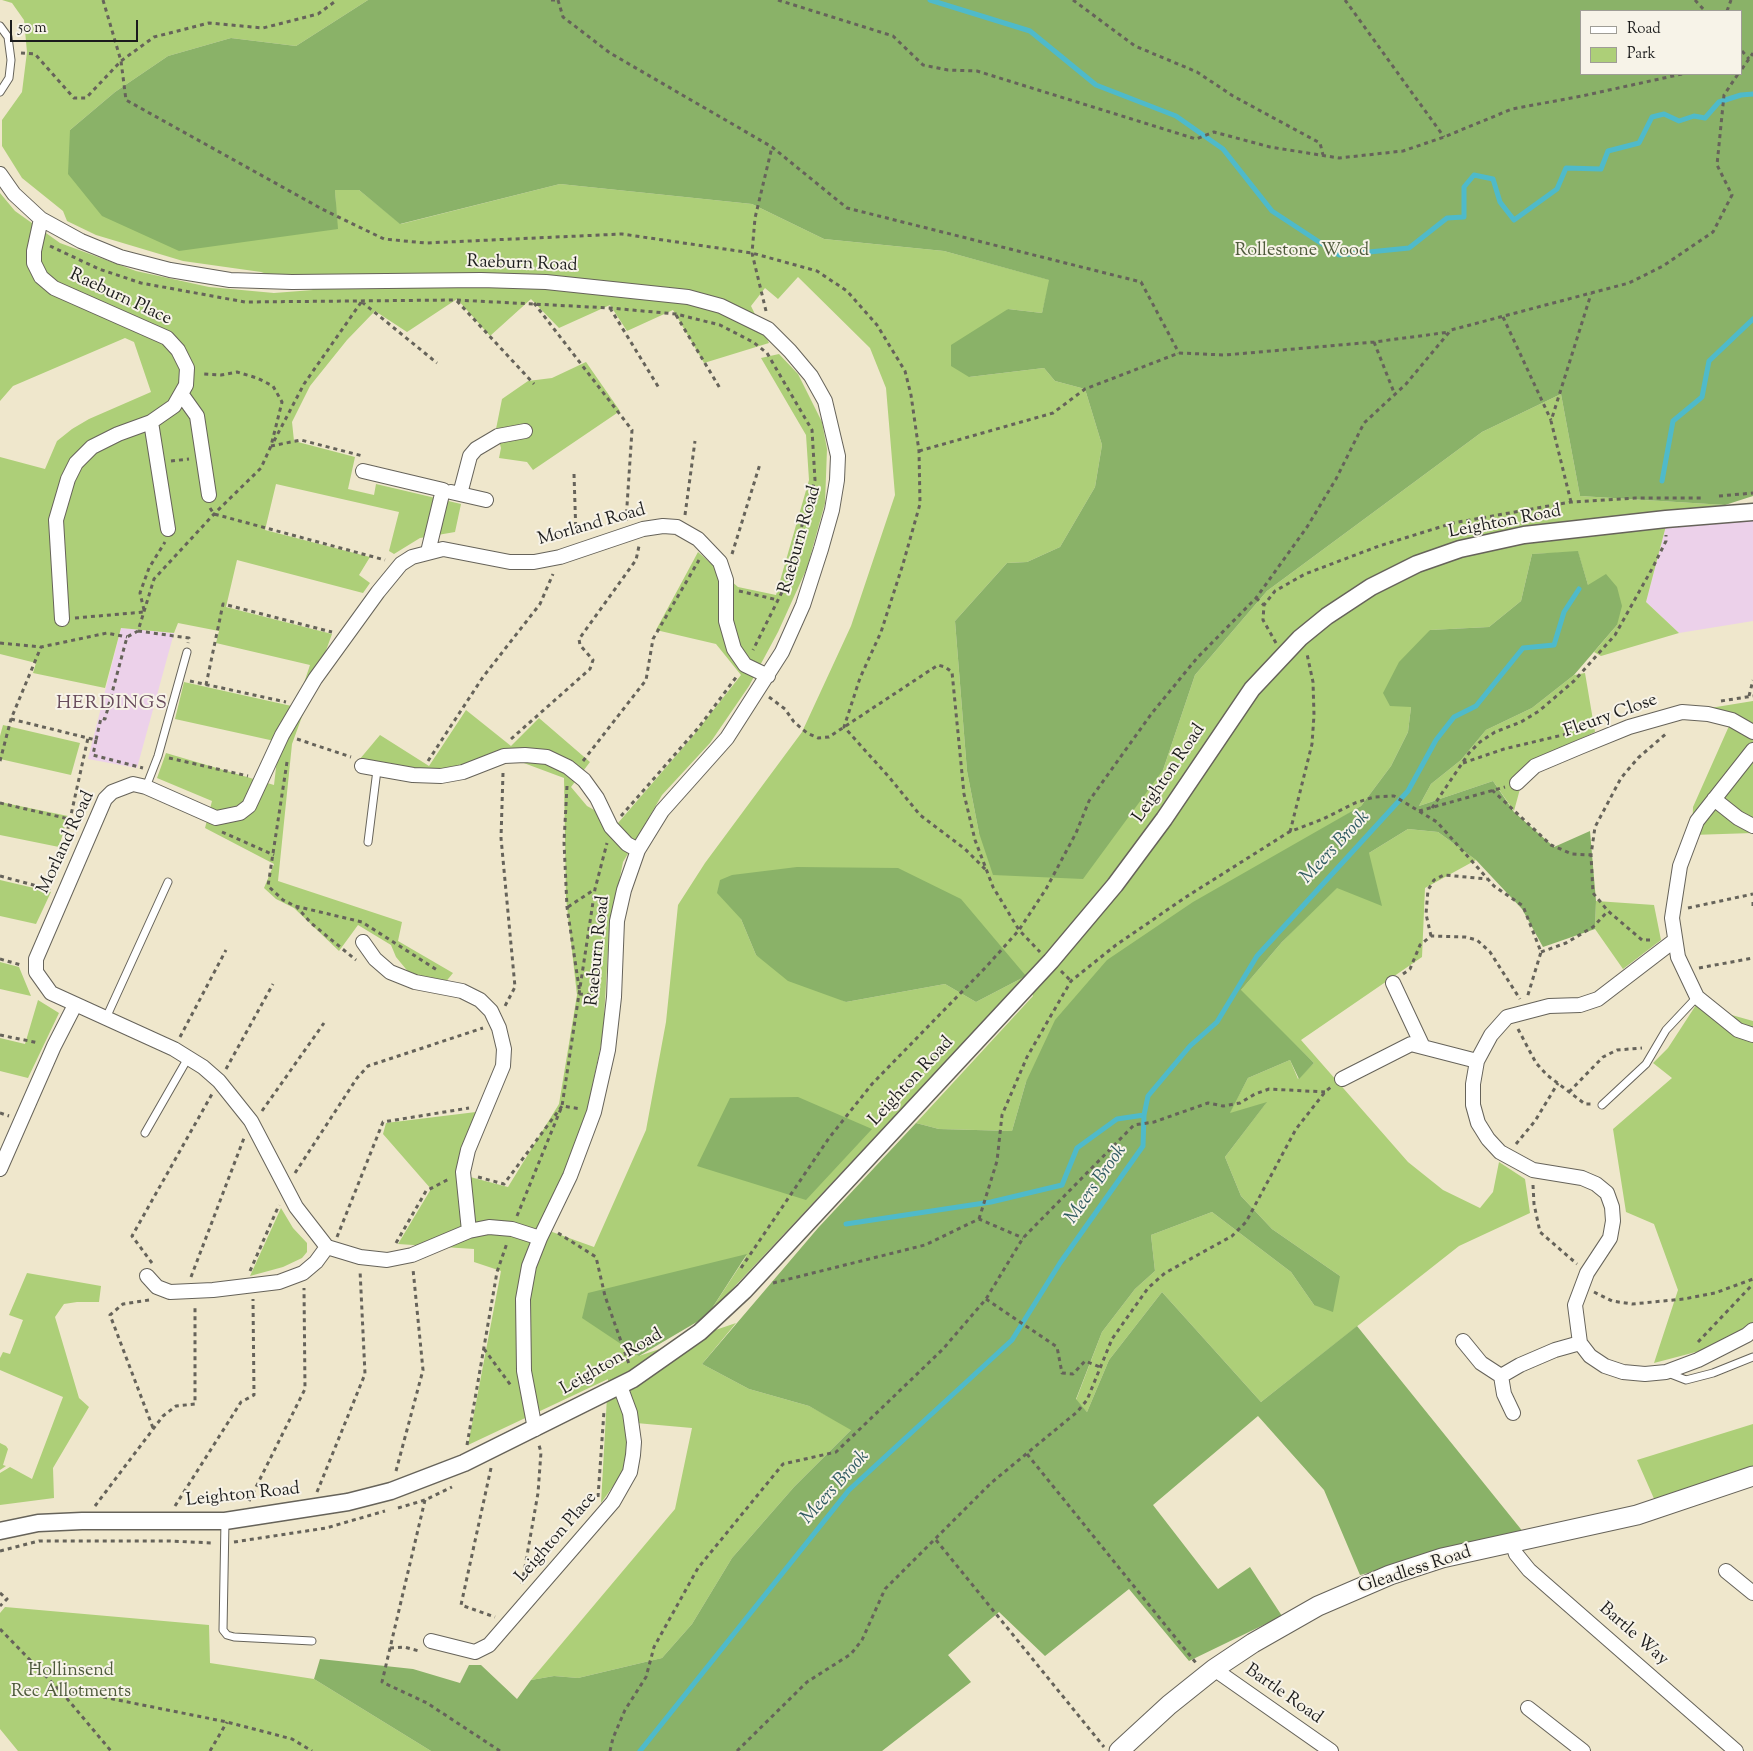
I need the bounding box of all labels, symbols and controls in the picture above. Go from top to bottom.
scale bar [12,10,140,42]
legend [1580,10,1743,75]
text: 50 m [18,18,47,39]
text: Road [1627,19,1661,40]
text: Park [1627,44,1656,65]
park label: Rollestone Wood [1235,241,1369,263]
street label: Raeburn Road [466,252,578,278]
street label: Raeburn Place [65,265,175,331]
street label: Raeburn Road [775,484,827,596]
street label: Morland Road [536,500,648,552]
street label: Leighton Road [1447,501,1563,545]
street label: Fleury Close [1561,690,1661,744]
district label: HERDINGS [55,694,169,716]
street label: Leighton Road [1129,721,1211,827]
street label: Morland Road [34,788,100,898]
water label: Meers Brook [1296,807,1376,889]
street label: Raeburn Road [582,895,616,1007]
street label: Leighton Road [865,1033,959,1131]
water label: Meers Brook [1061,1141,1133,1229]
street label: Leighton Road [557,1325,667,1401]
water label: Meers Brook [797,1446,875,1530]
street label: Leighton Road [185,1479,301,1513]
street label: Leighton Place [512,1488,602,1588]
street label: Gleadless Road [1356,1543,1474,1599]
street label: Bartle Way [1594,1599,1672,1671]
street label: Bartle Road [1240,1660,1326,1730]
park label: Hollinsend Rec Allotments [11,1661,131,1704]

